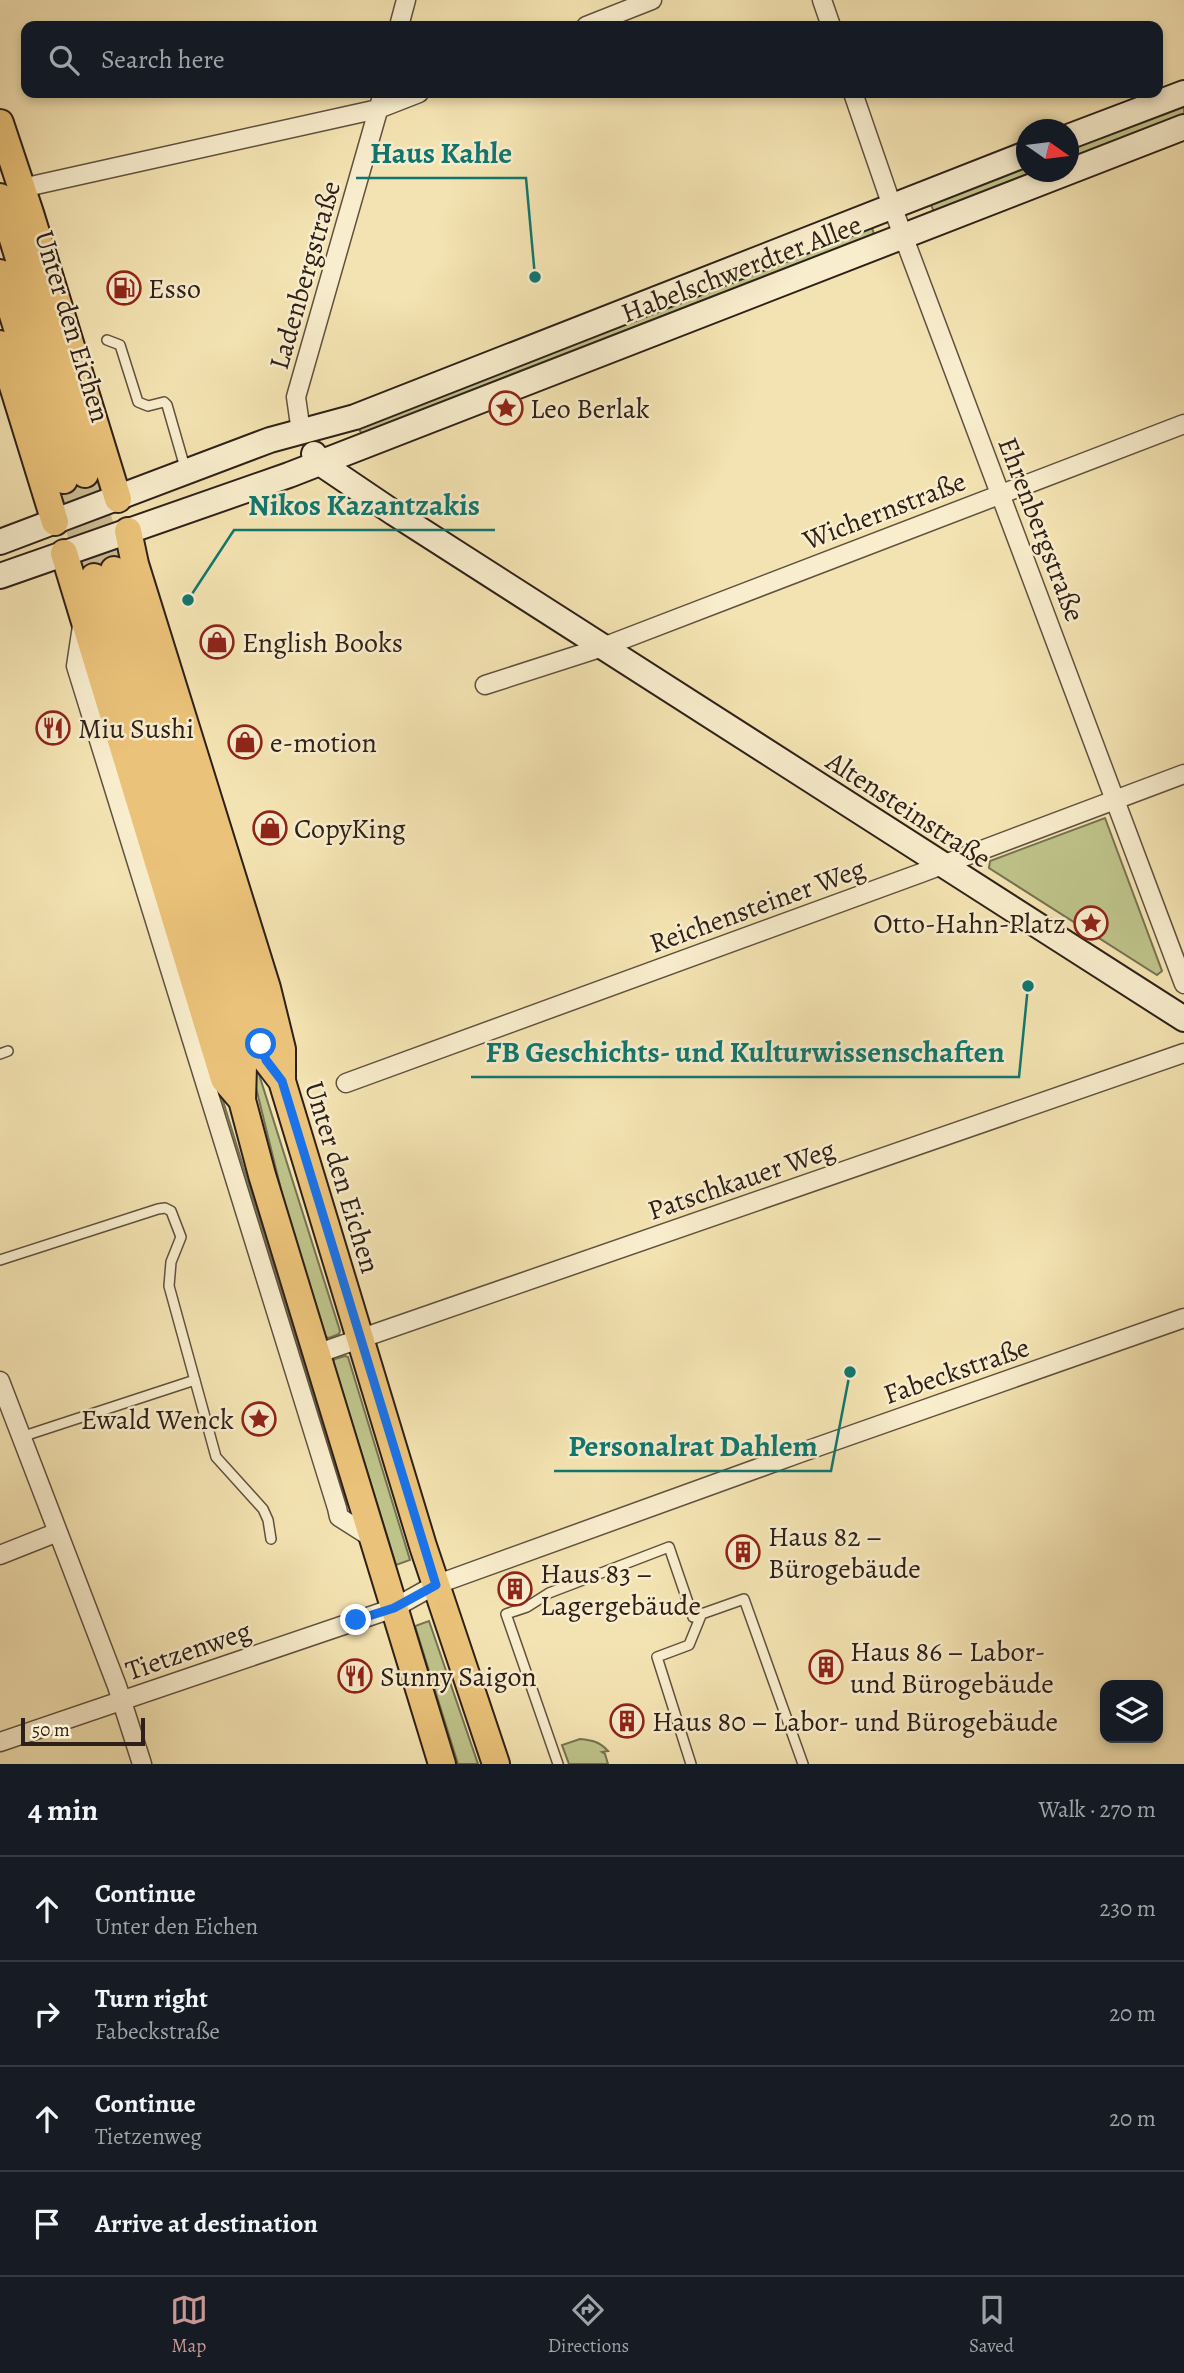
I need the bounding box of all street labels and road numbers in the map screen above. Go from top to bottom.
street label: Ladenbergstraße [260,176,350,374]
street label: Habelschwerdter Allee [616,206,867,332]
street label: Unter den Eichen [25,226,119,427]
street label: Ehrenbergstraße [988,432,1094,627]
street label: Wichernstraße [797,462,971,560]
street label: Altensteinstraße [818,742,998,877]
street label: Reichensteiner Weg [644,849,870,963]
street label: Unter den Eichen [295,1077,389,1278]
street label: Patschkauer Weg [643,1130,840,1230]
street label: Fabeckstraße [878,1328,1034,1414]
street label: Tietzenweg [121,1612,256,1690]

